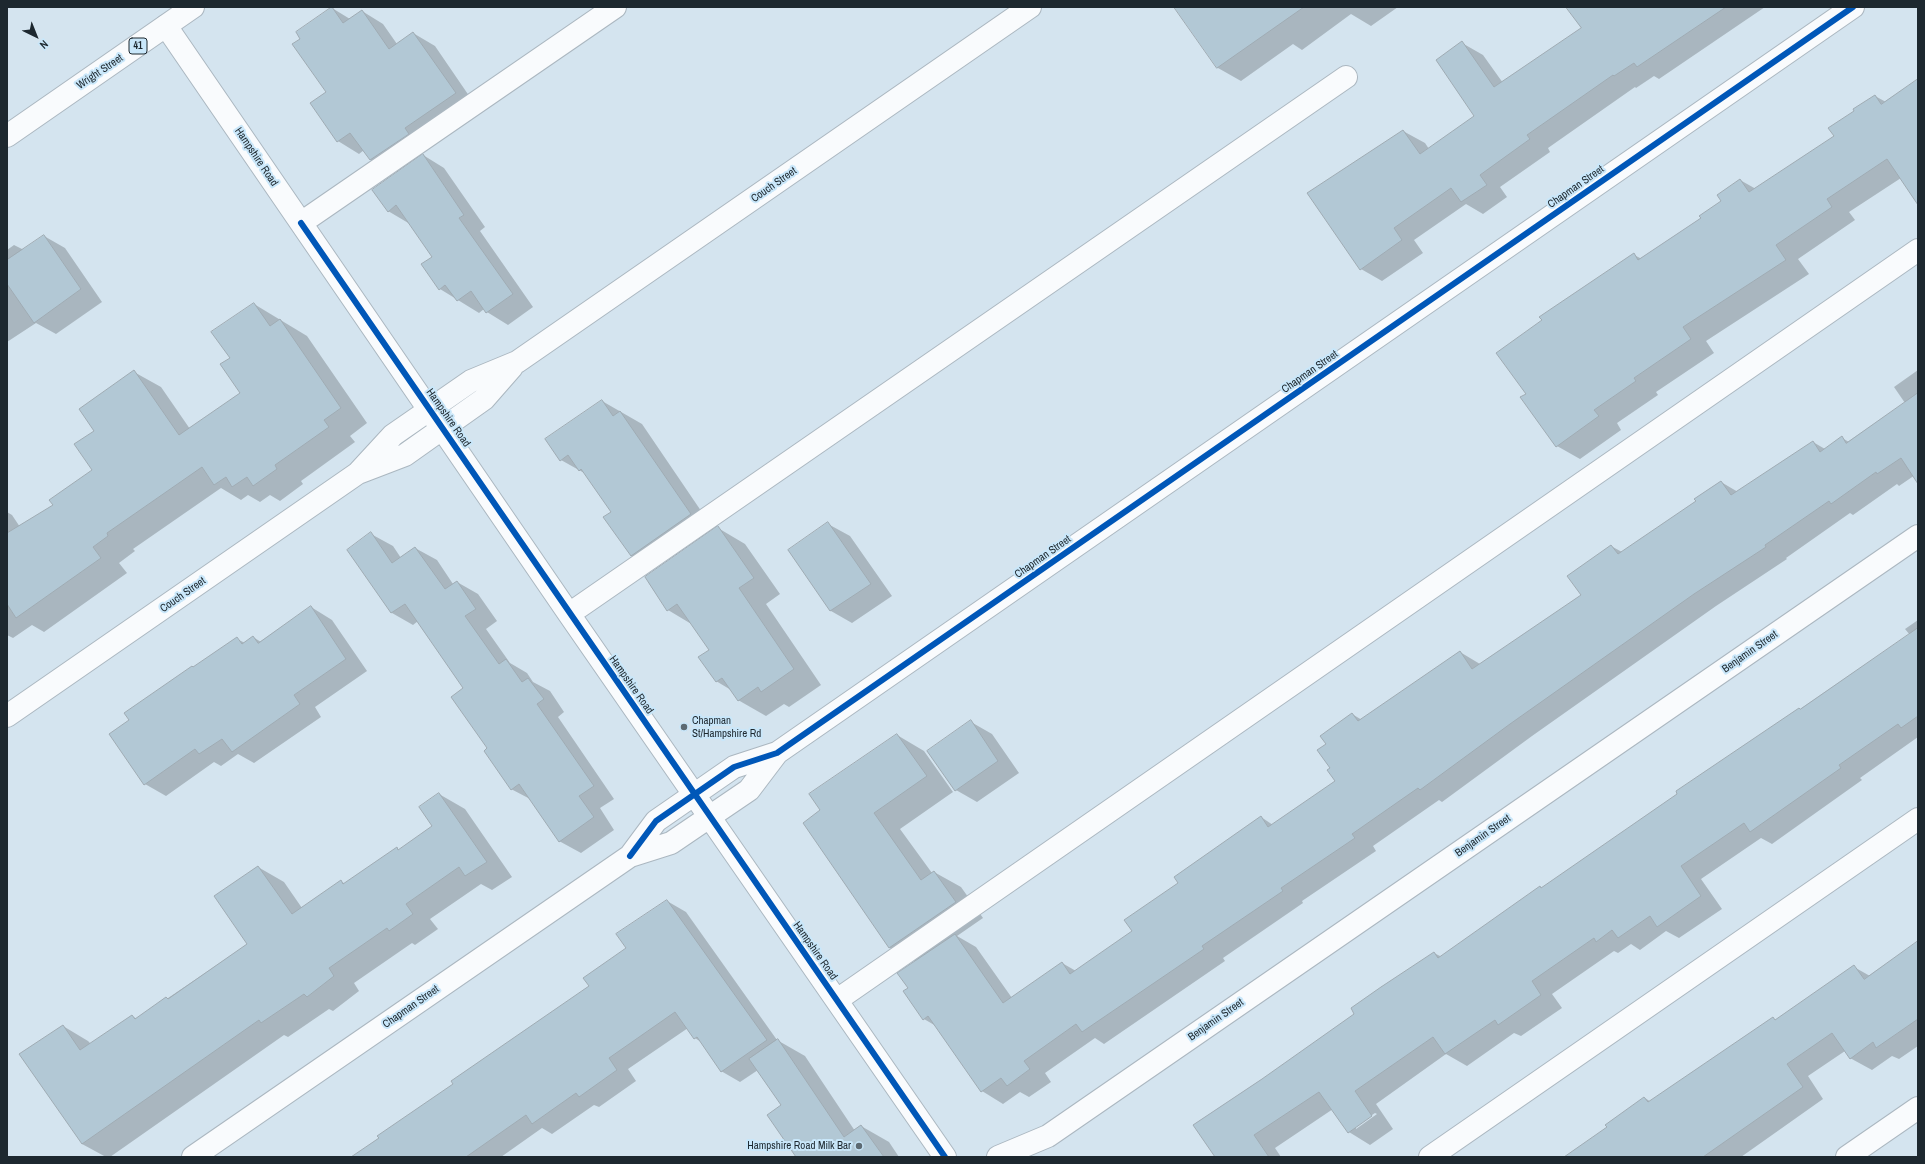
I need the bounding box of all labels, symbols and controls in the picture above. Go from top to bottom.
north arrow [16,16,56,56]
text: N [37,37,51,52]
road number: 41 [129,38,147,54]
street label: Wright Street [74,52,126,92]
street label: Hampshire Road [231,125,281,189]
street label: Chapman Street [1545,163,1607,211]
street label: Couch Street [749,164,799,206]
street label: Chapman Street [1279,348,1341,396]
street label: Hampshire Road [423,386,473,450]
street label: Chapman Street [1012,533,1074,581]
street label: Couch Street [158,574,208,616]
street label: Benjamin Street [1720,628,1780,676]
street label: Hampshire Road [606,653,656,717]
place label: Chapman St/Hampshire Rd [692,714,761,740]
marker: Chapman St/Hampshire Rd [679,722,689,732]
street label: Benjamin Street [1453,812,1513,860]
street label: Hampshire Road [790,919,840,983]
street label: Chapman Street [380,983,442,1031]
street label: Benjamin Street [1186,996,1246,1044]
place label: Hampshire Road Milk Bar [747,1139,851,1153]
marker: Hampshire Road Milk Bar [854,1141,864,1151]

